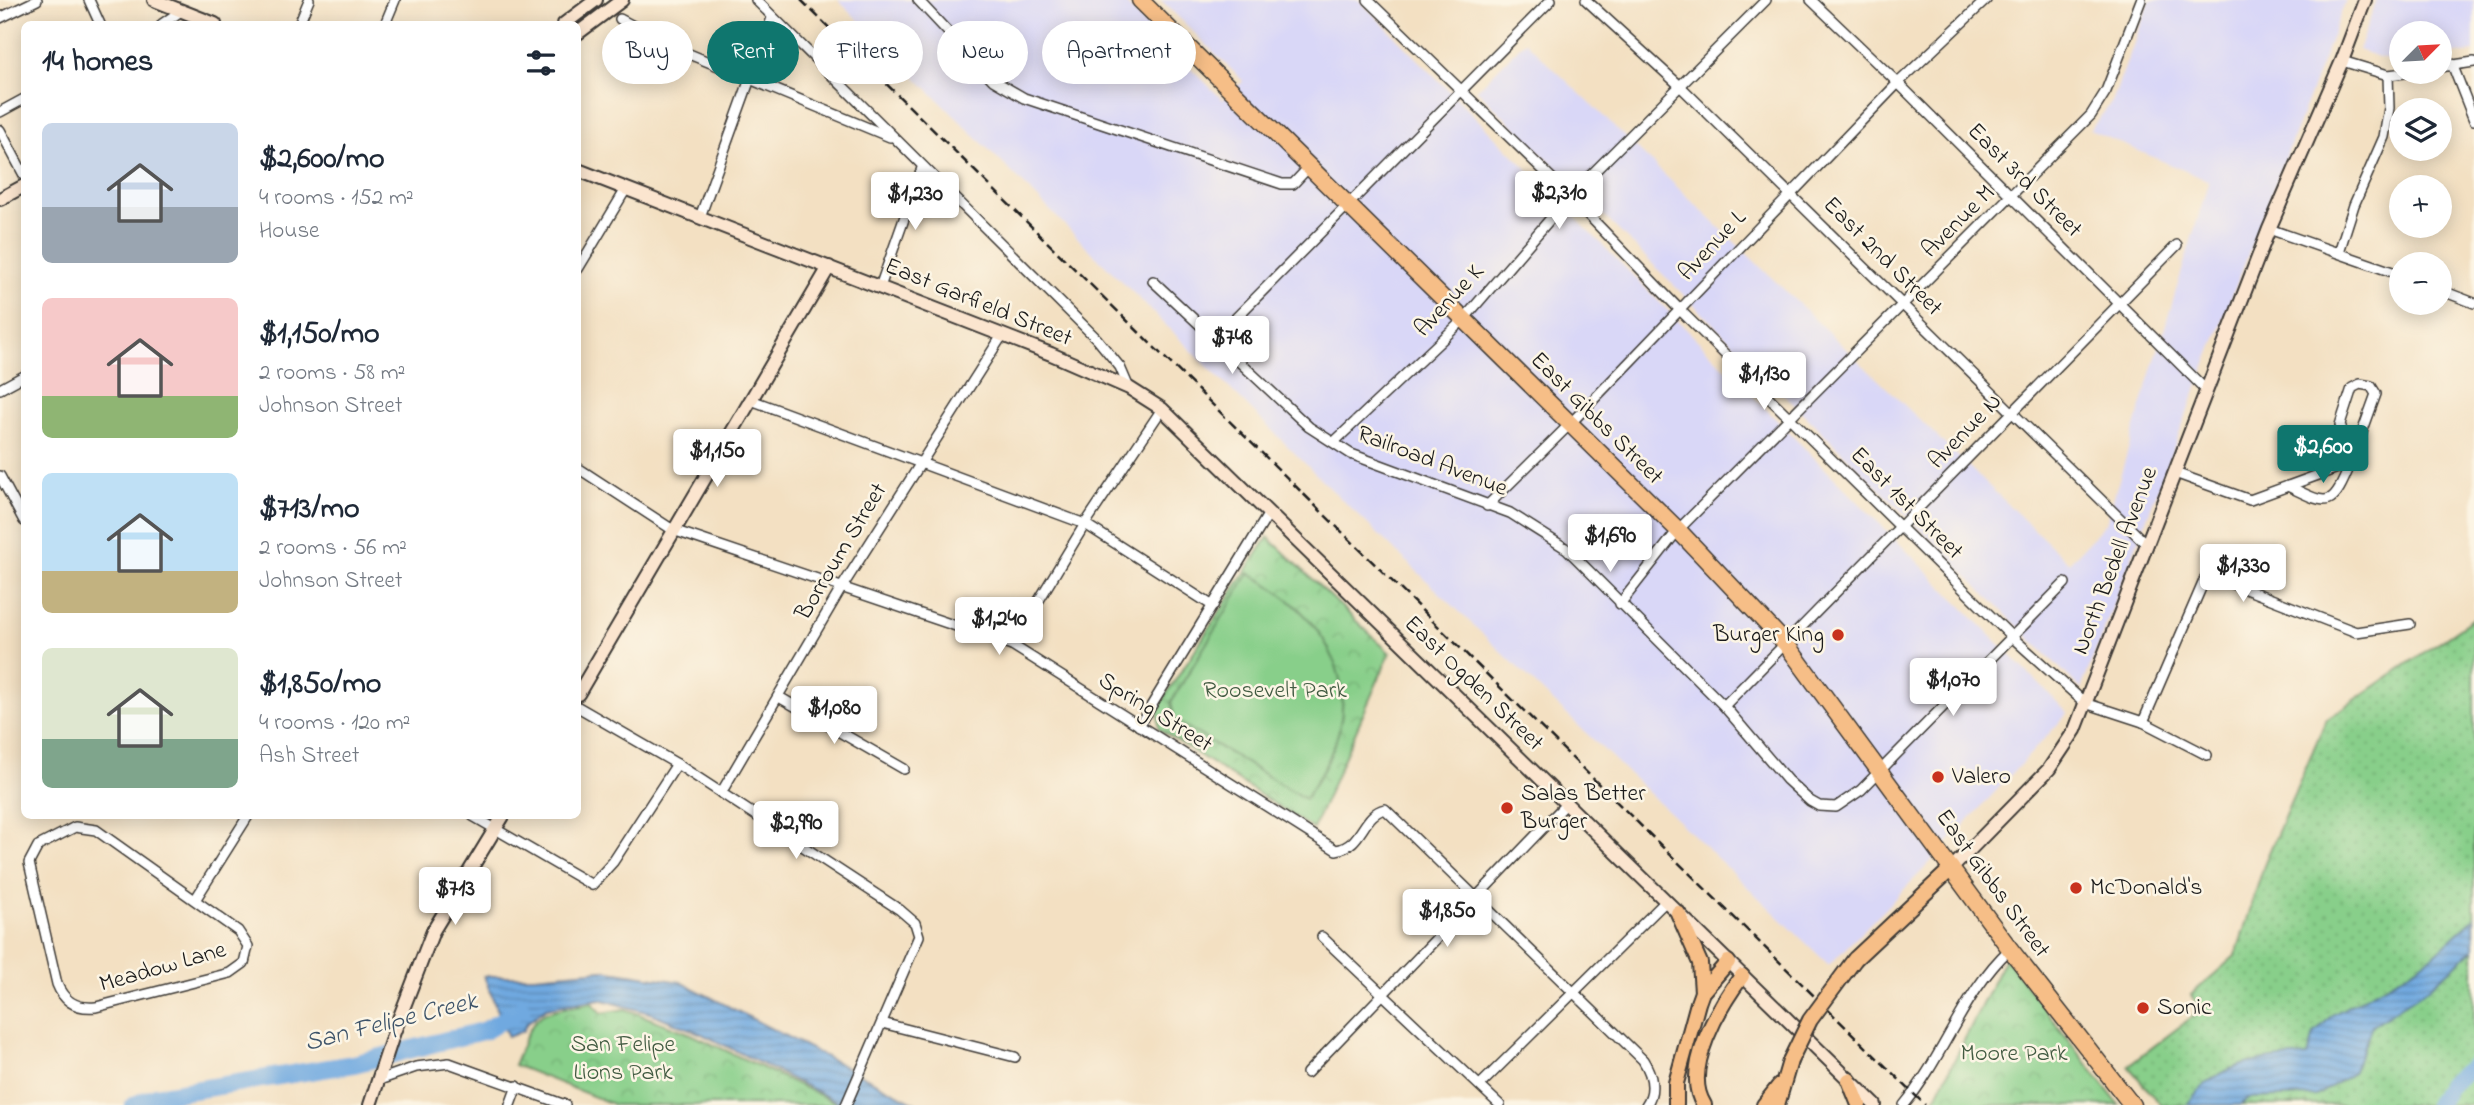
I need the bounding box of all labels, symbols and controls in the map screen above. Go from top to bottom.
chip: Buy [602,21,693,84]
chip: Rent [707,21,799,84]
chip: Filters [813,21,923,84]
chip: New [937,21,1028,84]
chip: Apartment [1042,21,1196,84]
north arrow [2389,21,2452,84]
map controls [2389,21,2452,315]
text: 14 homes [42,41,153,85]
icon: filters [522,44,560,82]
button: layers [2389,98,2452,161]
street label: East 3rd Street [1958,115,2090,247]
text: $2,600/mo [259,138,385,182]
icon: home [98,151,182,235]
pin: $2,310 [1502,172,1616,231]
pin: $1,230 [858,173,972,232]
button: + [2389,175,2452,238]
text: $2,310 [1531,177,1587,210]
street label: Avenue M [1914,177,2004,267]
text: $1,230 [887,178,943,211]
text: 4 rooms · 152 m² [259,182,414,215]
street label: East 2nd Street [1814,189,1950,325]
street label: Avenue L [1671,202,1755,290]
text: House [259,215,319,248]
street label: East Garfield Street [879,249,1077,357]
button: − [2389,252,2452,315]
street label: Avenue K [1407,256,1494,346]
text: $1,150/mo [259,313,380,357]
pin: $748 [1191,316,1273,376]
text: $748 [1211,322,1253,355]
icon: home [98,326,182,410]
street label: East Gibbs Street [1521,344,1671,494]
pin: $1,130 [1707,352,1821,412]
text: 2 rooms · 58 m² [259,357,405,390]
text: $1,130 [1738,358,1790,391]
street label: Avenue N [1921,386,2011,478]
text: Johnson Street [259,390,402,423]
street label: Railroad Avenue [1352,417,1513,507]
pin: $2,600 [2266,426,2380,485]
pin: $1,150 [660,430,774,489]
text: $2,600 [2293,431,2353,464]
text: $1,150 [689,435,745,468]
street label: East 1st Street [1841,439,1971,569]
street label: North Bedell Avenue [2064,462,2168,660]
street label: Borroum Street [787,477,897,628]
text: $713/mo [259,488,360,532]
icon: home [98,501,182,585]
pin: $1,690 [1553,514,1667,574]
text: $1,690 [1584,520,1636,553]
text: 2 rooms · 56 m² [259,532,407,565]
pin: $1,330 [2186,544,2300,604]
text: $1,330 [2216,550,2270,583]
text: Johnson Street [259,565,402,598]
pin: $1,240 [942,598,1056,657]
text: $1,240 [971,603,1027,636]
street label: East Ogden Street [1395,608,1551,760]
place label: Burger King [1712,618,1824,653]
marker: Burger King [1830,627,1846,643]
pin: $1,070 [1896,658,2010,718]
text: $1,850/mo [259,663,381,707]
street label: Spring Street [1091,664,1219,762]
text: $1,070 [1926,664,1980,697]
park label: Roosevelt Park [1203,674,1347,709]
icon: home [98,676,182,760]
pin: $1,080 [777,686,891,746]
text: $1,080 [807,692,861,725]
text: 4 rooms · 120 m² [259,707,410,740]
text: Ash Street [259,740,360,773]
place label: Valero [1951,760,2011,795]
marker: Valero [1930,769,1946,785]
place label: Salas Better Burger [1520,777,1646,840]
marker: Salas Better Burger [1499,800,1515,816]
pin: $2,990 [739,802,853,861]
street label: East Gibbs Street [1926,802,2058,966]
text: $2,990 [769,807,823,840]
pin: $713 [414,867,496,927]
place label: McDonald's [2090,871,2202,906]
text: $713 [435,873,475,906]
marker: McDonald's [2068,880,2084,896]
pin: $1,850 [1390,890,1504,949]
text: $1,850 [1419,895,1475,928]
street label: Meadow Lane [95,933,231,1003]
water label: San Felipe Creek [301,983,483,1063]
place label: Sonic [2157,991,2212,1026]
marker: Sonic [2135,1000,2151,1016]
park label: San Felipe Lions Park [571,1028,676,1091]
park label: Moore Park [1960,1037,2068,1072]

